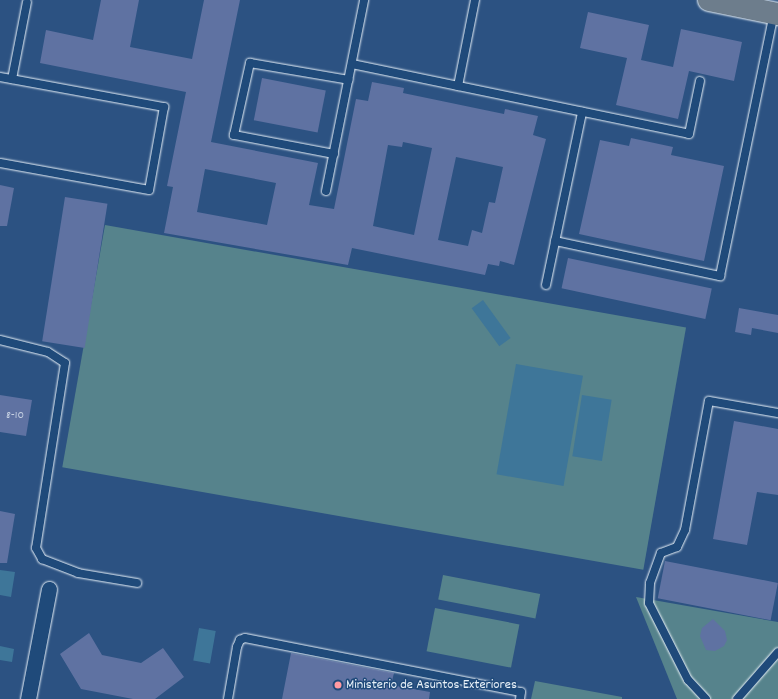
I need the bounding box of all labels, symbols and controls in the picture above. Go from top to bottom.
house number: 8-10 [6,409,24,423]
place label: Ministerio de Asuntos Exteriores [346,677,517,693]
marker: Ministerio de Asuntos Exteriores [333,680,343,690]

